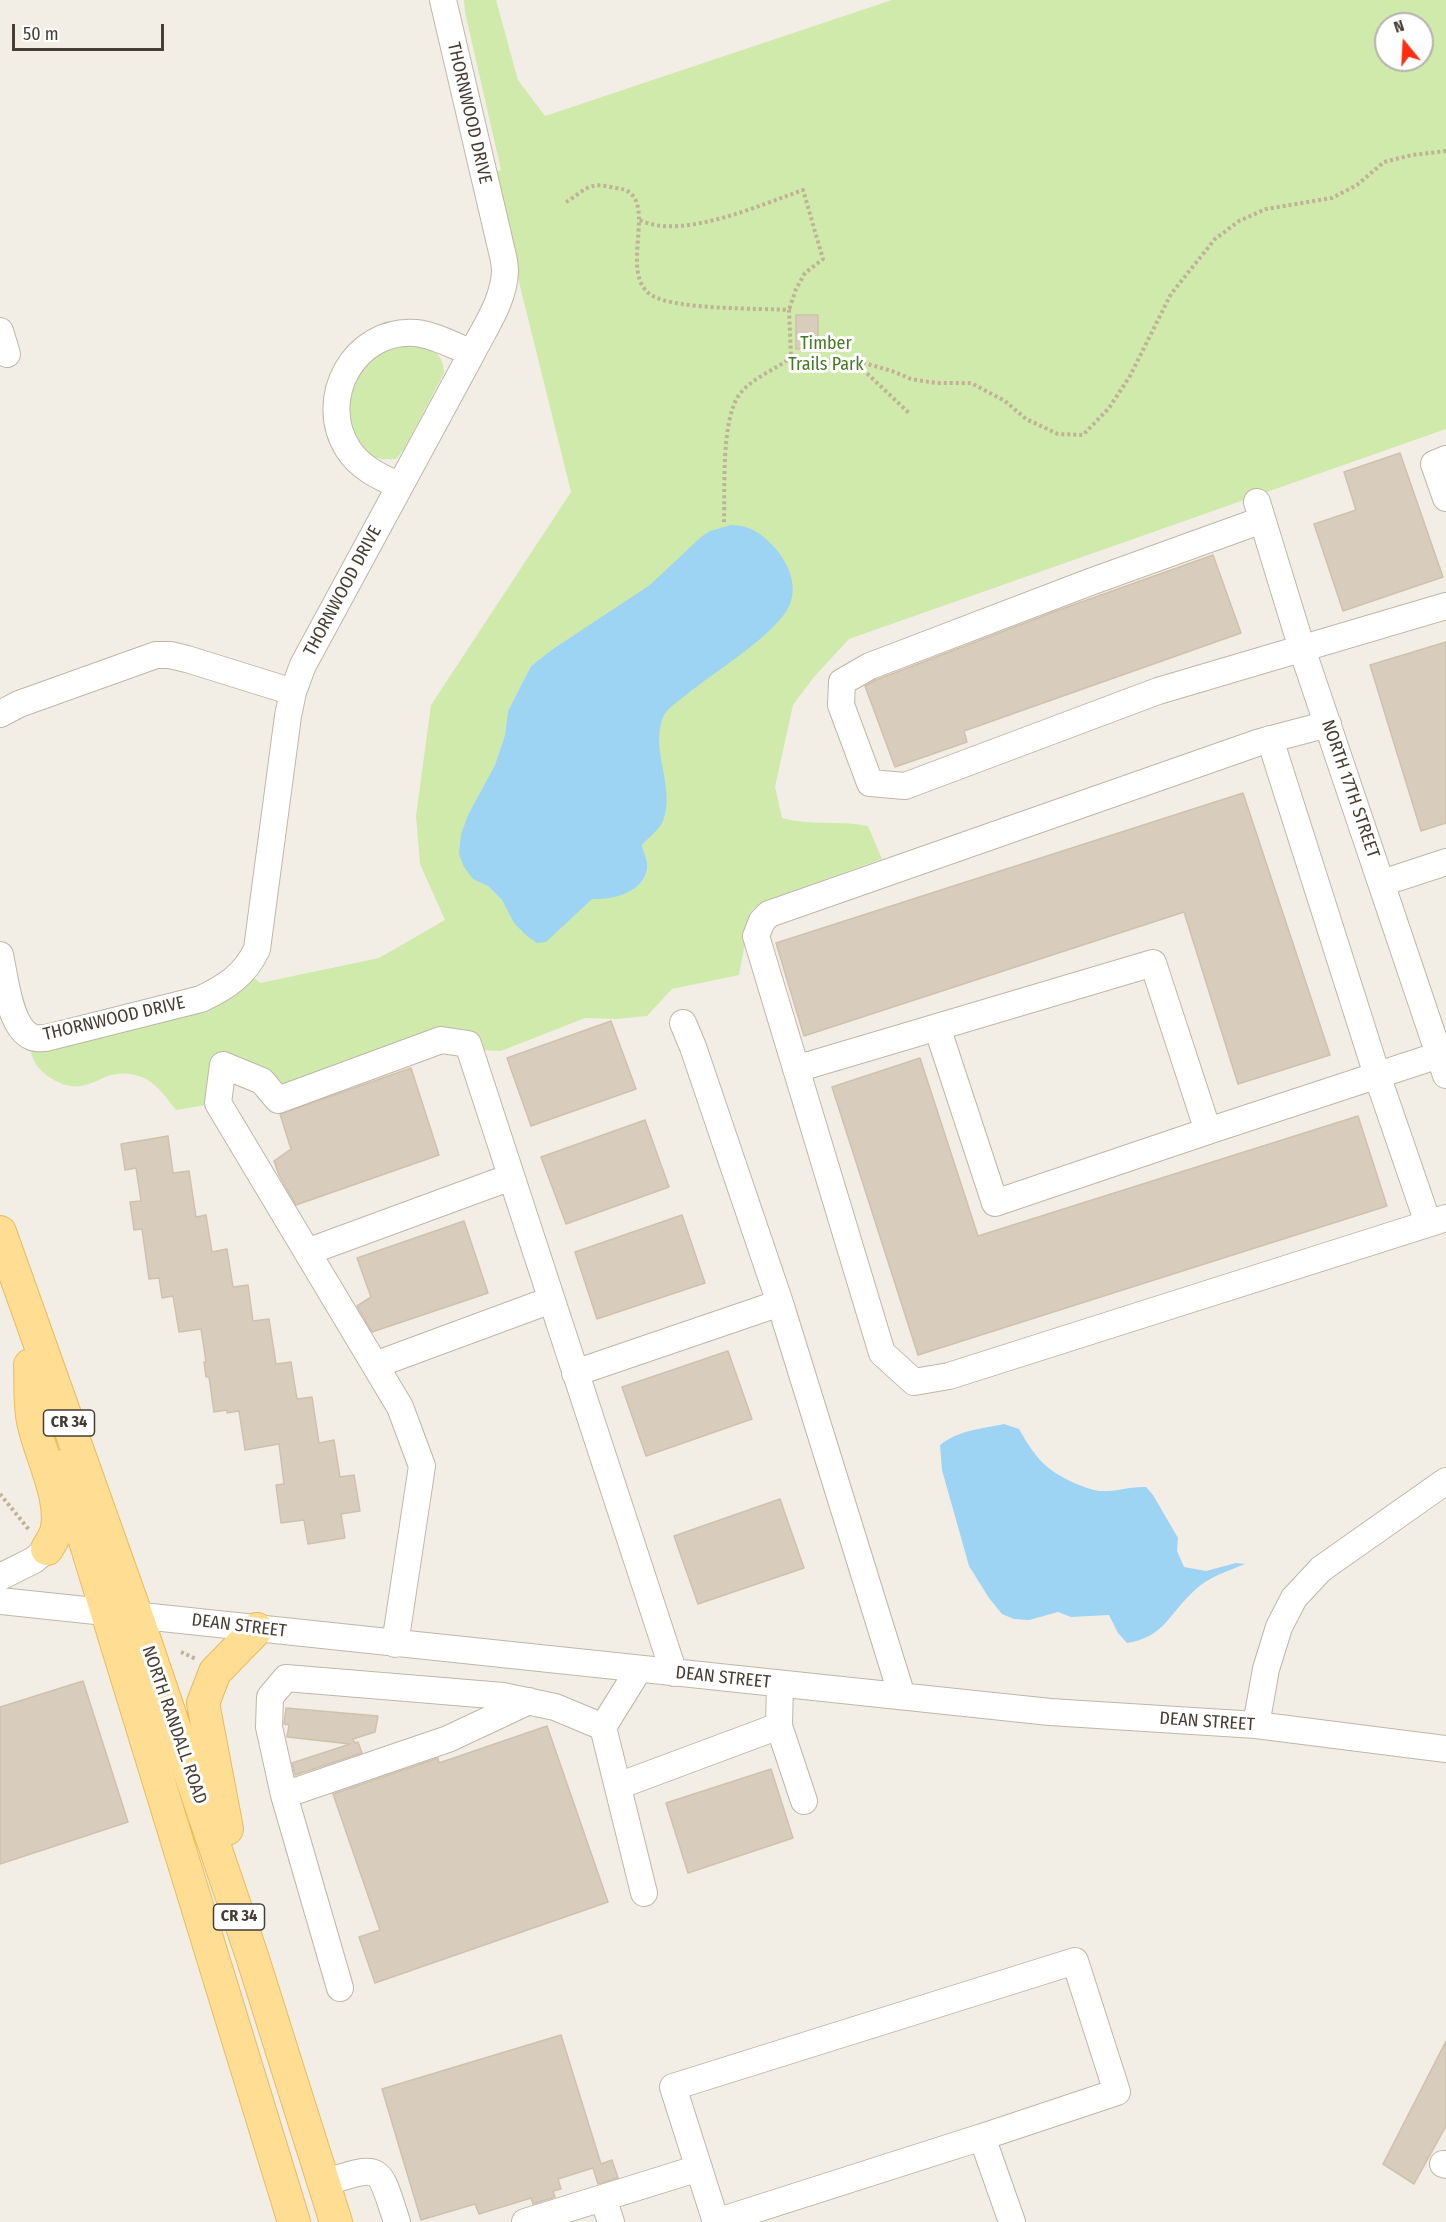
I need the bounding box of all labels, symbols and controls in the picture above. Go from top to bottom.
scale bar [15,12,166,50]
north arrow [1374,12,1434,72]
text: N [1391,16,1406,37]
text: 50 m [23,23,59,45]
street label: THORNWOOD DRIVE [442,40,496,186]
park label: Timber Trails Park [788,333,864,376]
street label: THORNWOOD DRIVE [300,522,386,660]
street label: NORTH 17TH STREET [1316,717,1384,861]
street label: THORNWOOD DRIVE [41,992,187,1046]
road number: CR 34 [44,1410,94,1436]
street label: DEAN STREET [190,1609,288,1643]
street label: NORTH RANDALL ROAD [137,1643,211,1807]
street label: DEAN STREET [674,1662,772,1694]
street label: DEAN STREET [1159,1708,1255,1736]
road number: CR 34 [214,1904,264,1930]

